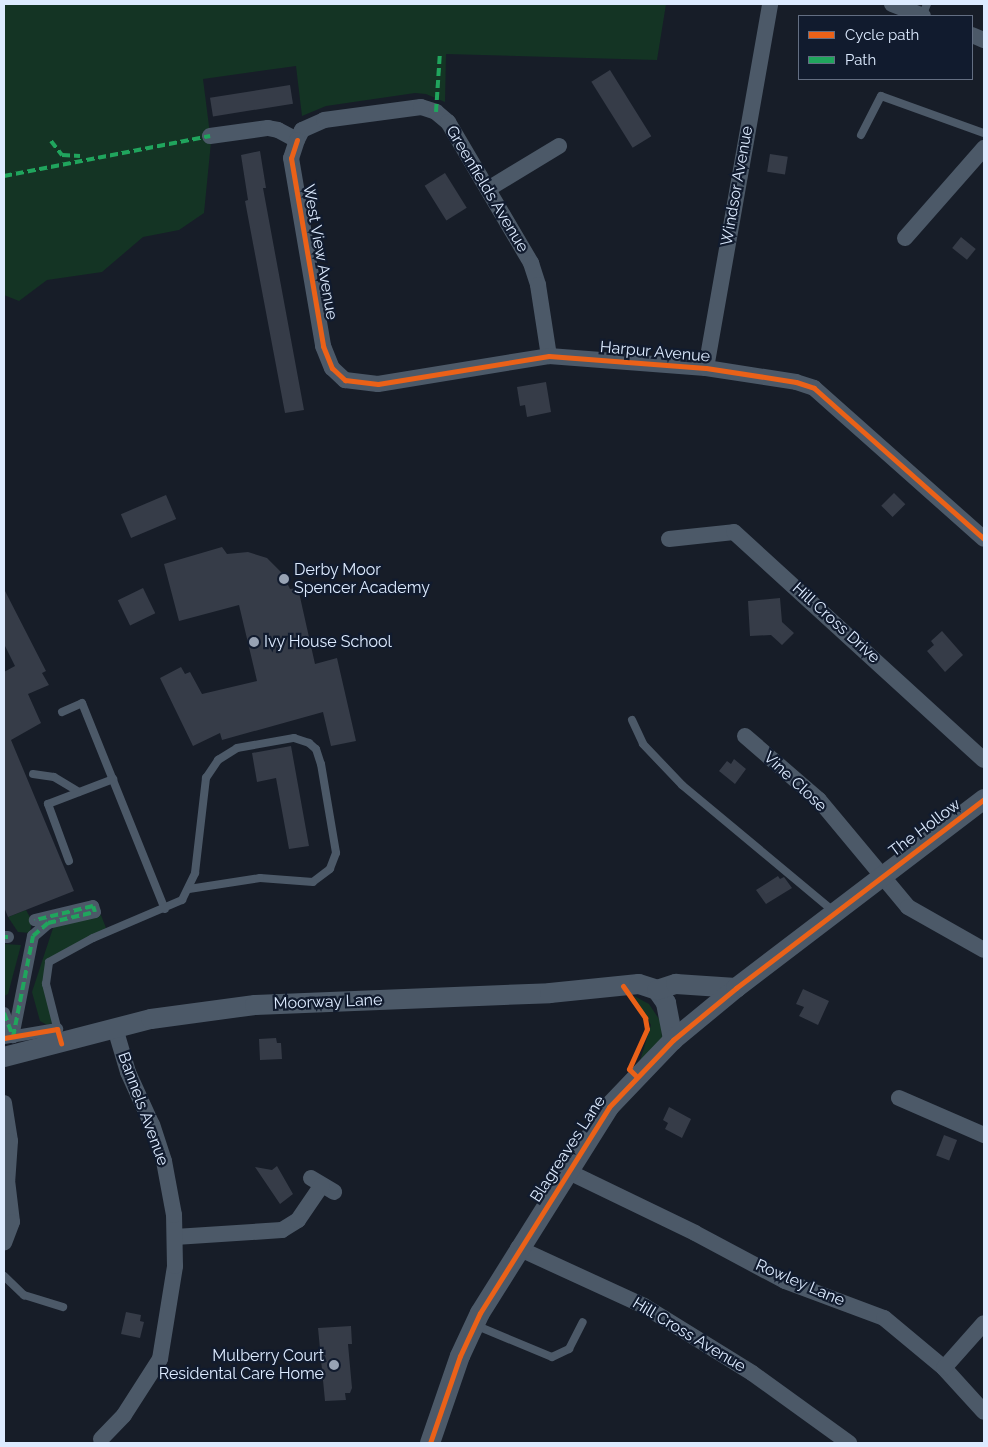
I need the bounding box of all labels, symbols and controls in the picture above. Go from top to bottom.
legend [798,15,973,80]
text: Cycle path [845,26,919,44]
text: Path [845,51,876,69]
street label: Greenfields Avenue [442,122,532,256]
street label: Windsor Avenue [717,124,757,248]
street label: West View Avenue [298,182,342,322]
street label: Harpur Avenue [599,338,711,366]
place label: Derby Moor Spencer Academy [294,560,431,598]
marker: Derby Moor Spencer Academy [278,573,290,585]
street label: Hill Cross Drive [788,579,884,667]
place label: Ivy House School [264,632,392,652]
marker: Ivy House School [248,636,260,648]
street label: Vine Close [760,748,830,816]
street label: The Hollow [885,795,965,861]
street label: Moorway Lane [273,990,383,1014]
street label: Bannels Avenue [114,1049,172,1169]
street label: Blagreaves Lane [526,1092,610,1206]
street label: Rowley Lane [752,1256,848,1310]
street label: Hill Cross Avenue [629,1293,749,1377]
place label: Mulberry Court Residental Care Home [158,1346,324,1384]
marker: Mulberry Court Residental Care Home [328,1359,340,1371]

